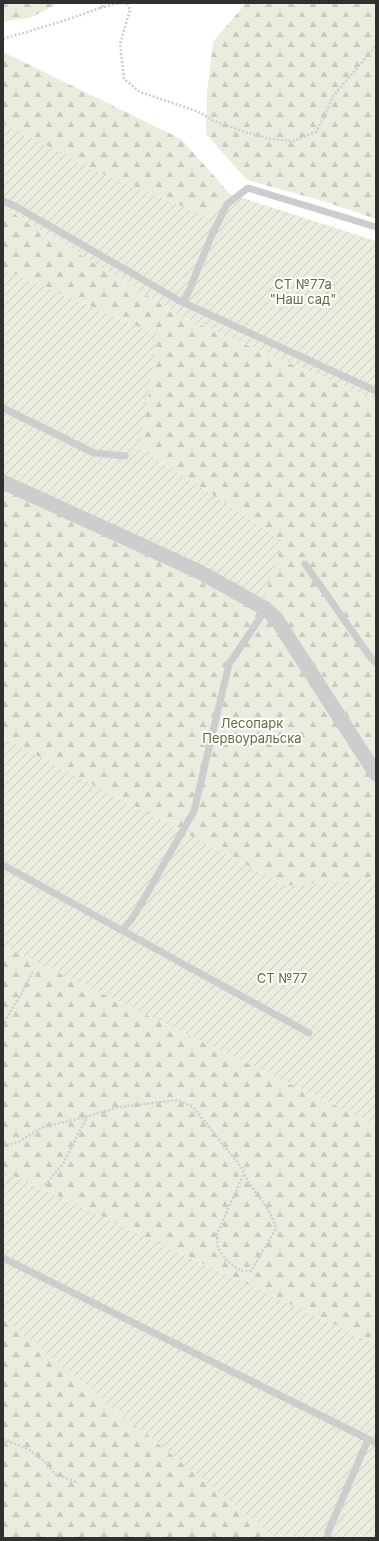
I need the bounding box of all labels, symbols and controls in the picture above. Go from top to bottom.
park label: СТ №77а "Наш сад" [270,276,336,307]
park label: Лесопарк Первоуральска [202,715,302,746]
park label: СТ №77 [257,970,307,986]

